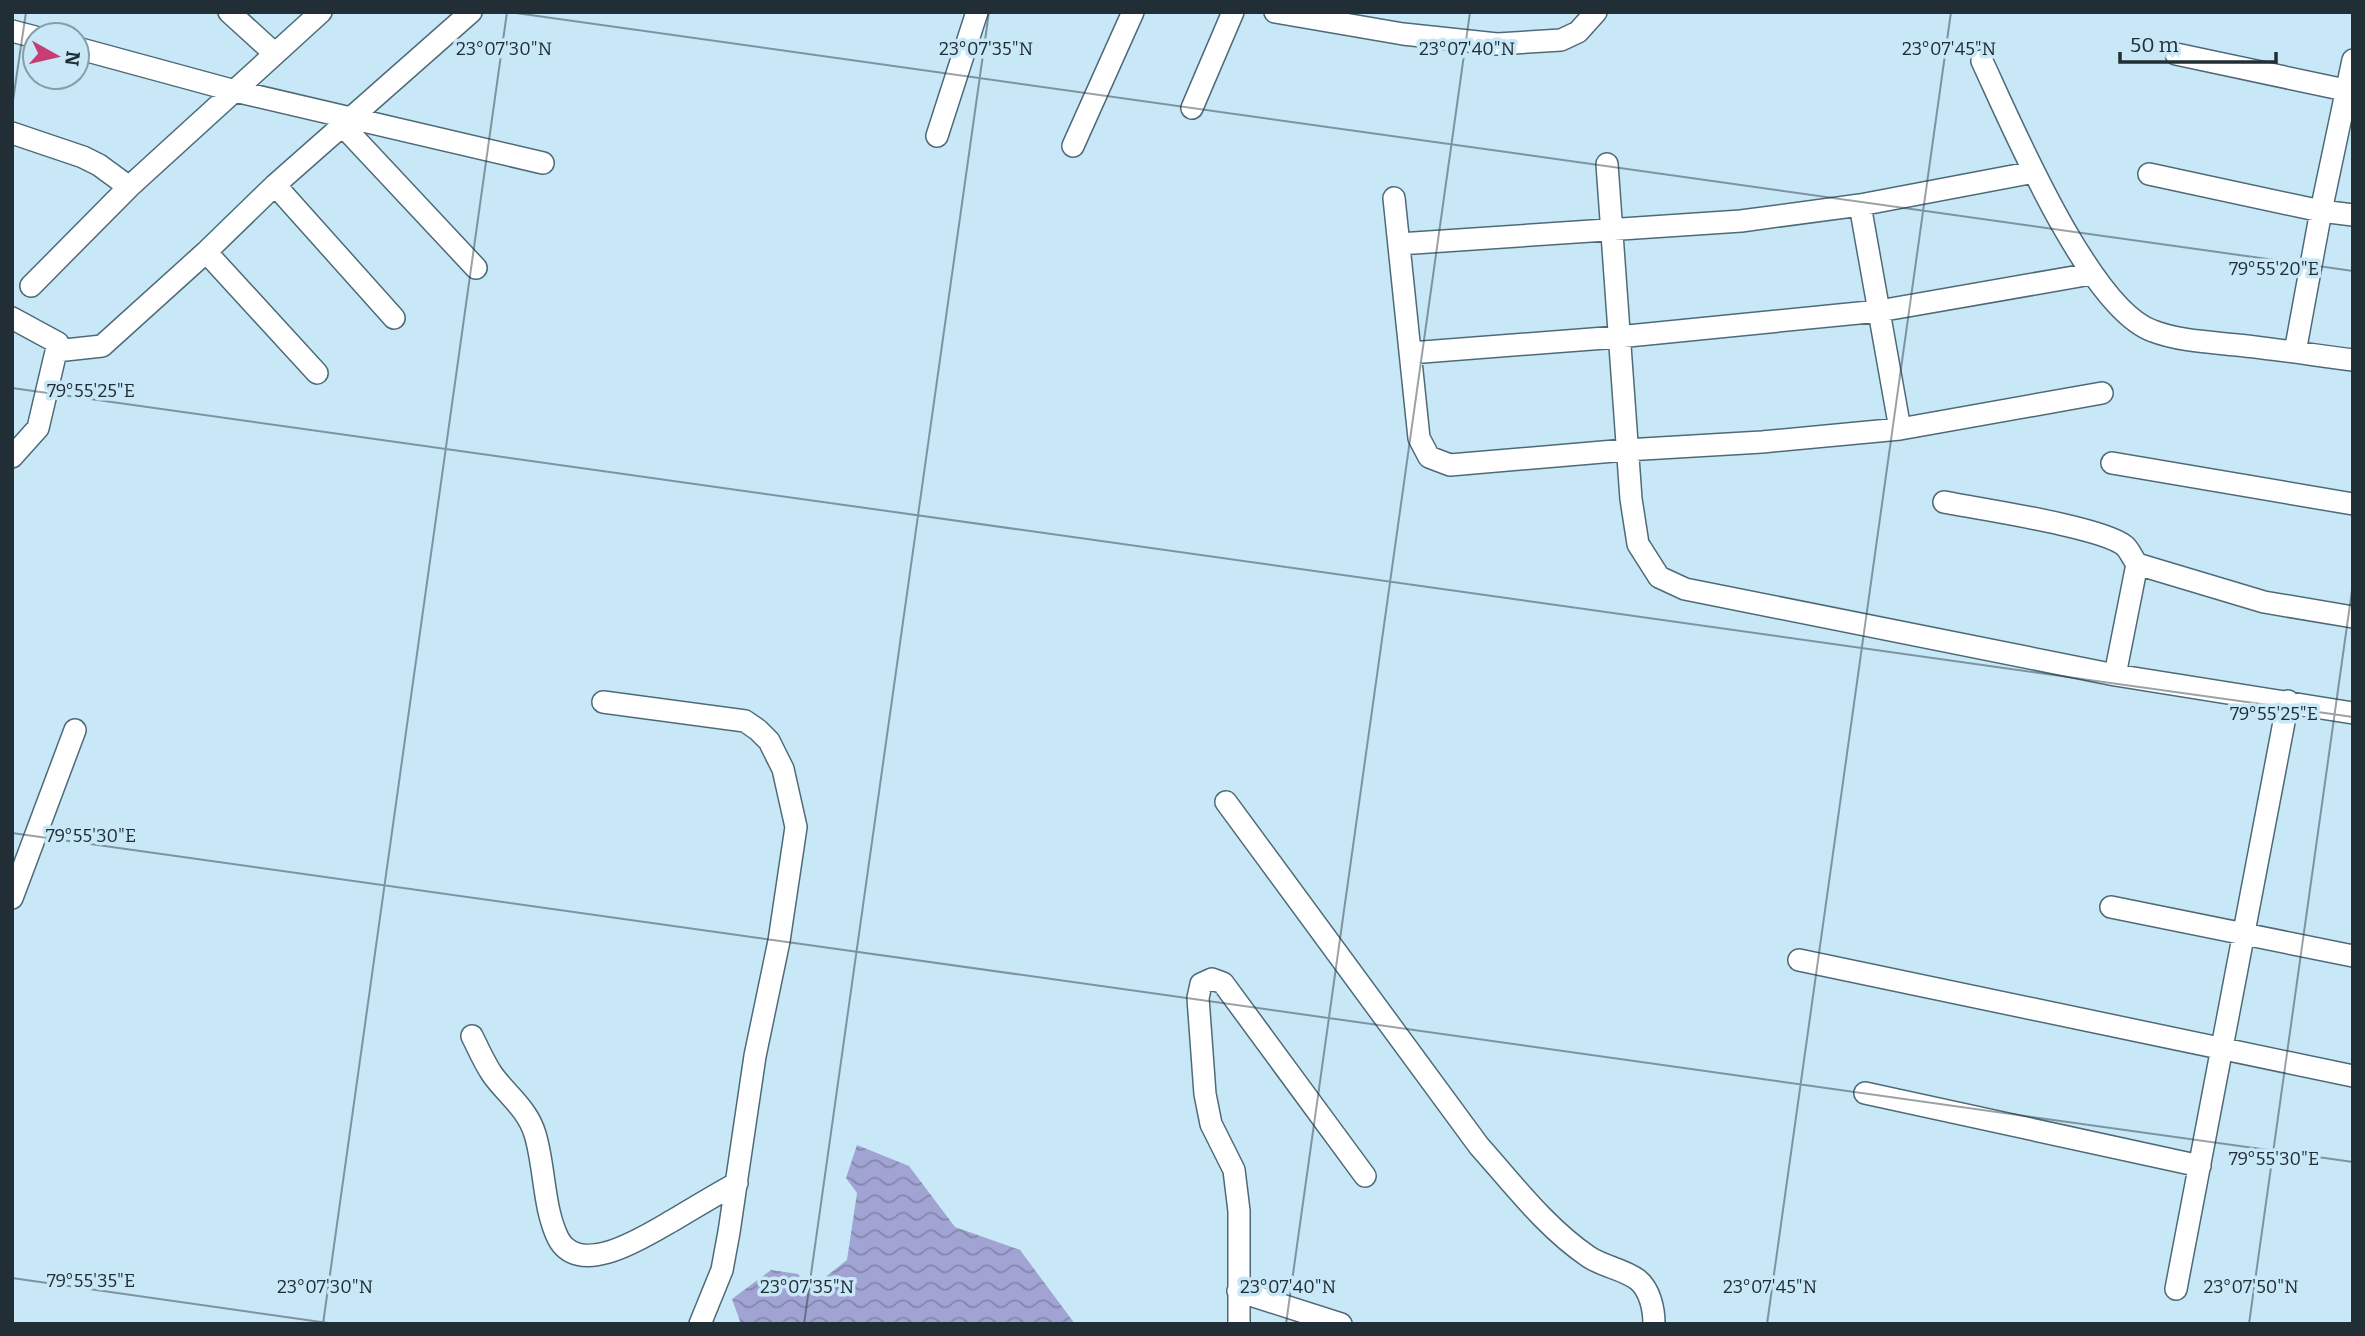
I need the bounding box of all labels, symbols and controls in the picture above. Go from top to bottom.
north arrow [21,21,91,91]
scale bar [2120,21,2276,65]
text: 50 m [2130,32,2179,58]
text: 23°07'30"N [456,38,552,60]
text: 23°07'35"N [939,38,1033,60]
text: 23°07'40"N [1419,38,1515,60]
text: 23°07'45"N [1902,38,1996,60]
text: N [60,49,85,67]
text: 79°55'20"E [2229,258,2319,280]
text: 79°55'25"E [47,380,135,402]
text: 79°55'25"E [2230,703,2318,725]
text: 79°55'30"E [46,825,136,847]
text: 79°55'30"E [2229,1148,2319,1170]
text: 79°55'35"E [47,1270,135,1292]
text: 23°07'30"N [277,1276,373,1298]
text: 23°07'35"N [760,1276,854,1298]
text: 23°07'40"N [1240,1276,1336,1298]
text: 23°07'45"N [1723,1276,1817,1298]
text: 23°07'50"N [2203,1276,2299,1298]

